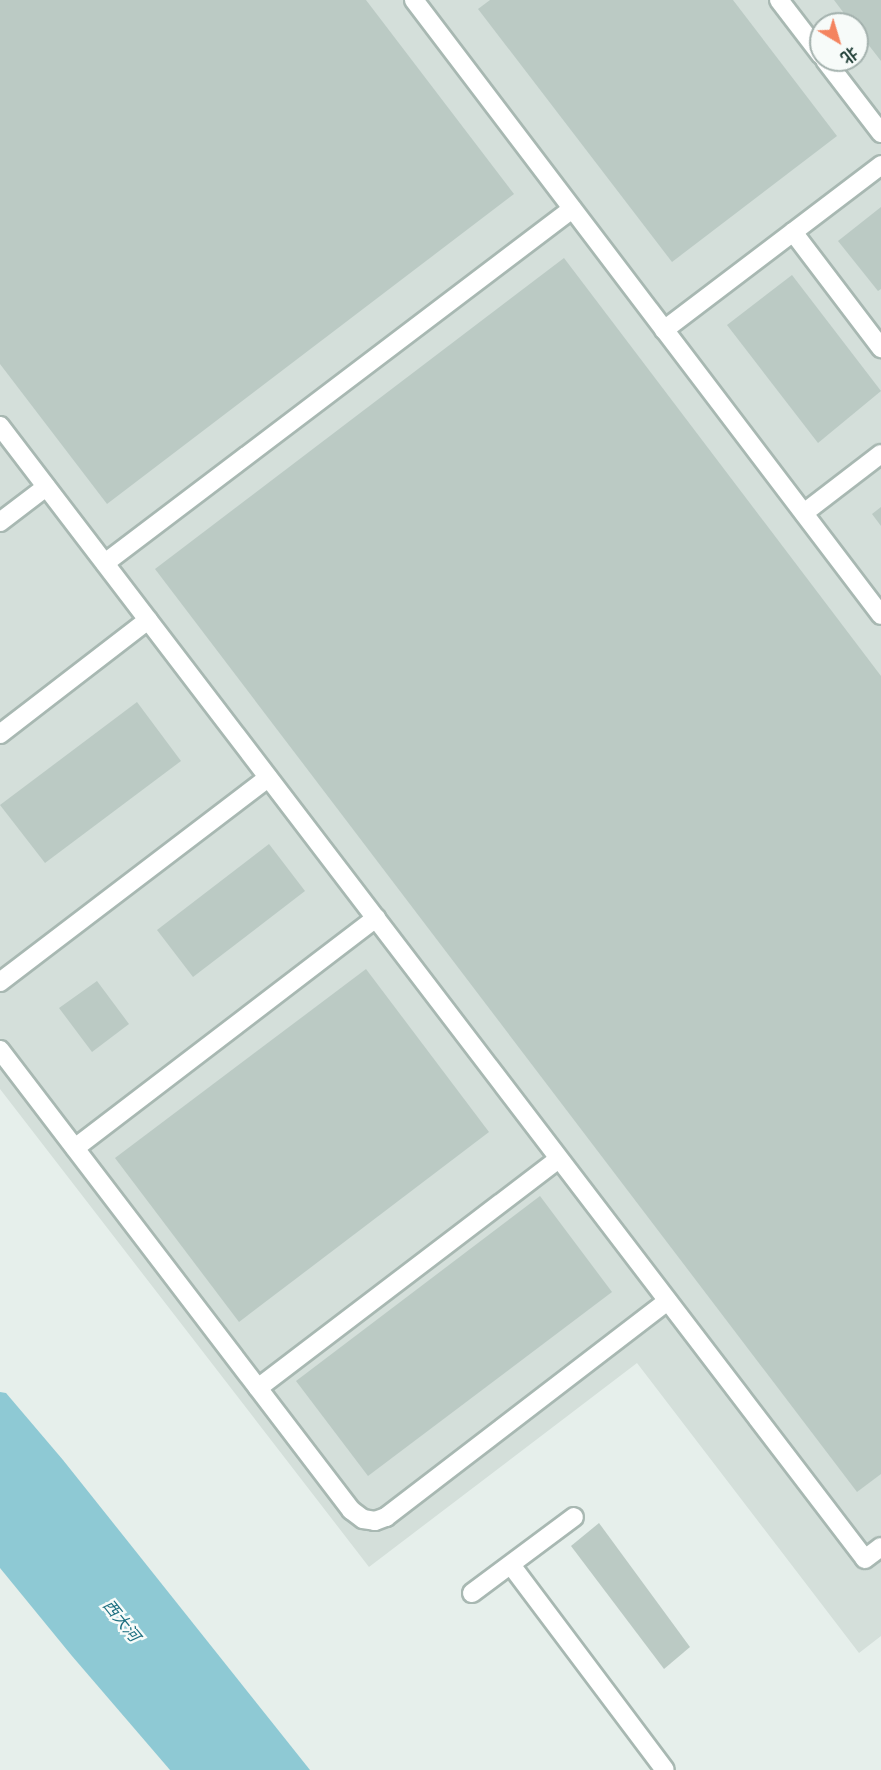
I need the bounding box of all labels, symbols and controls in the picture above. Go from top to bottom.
north arrow [809,12,869,72]
text: 北 [837,43,861,67]
water label: 西大河 [98,1596,144,1646]

